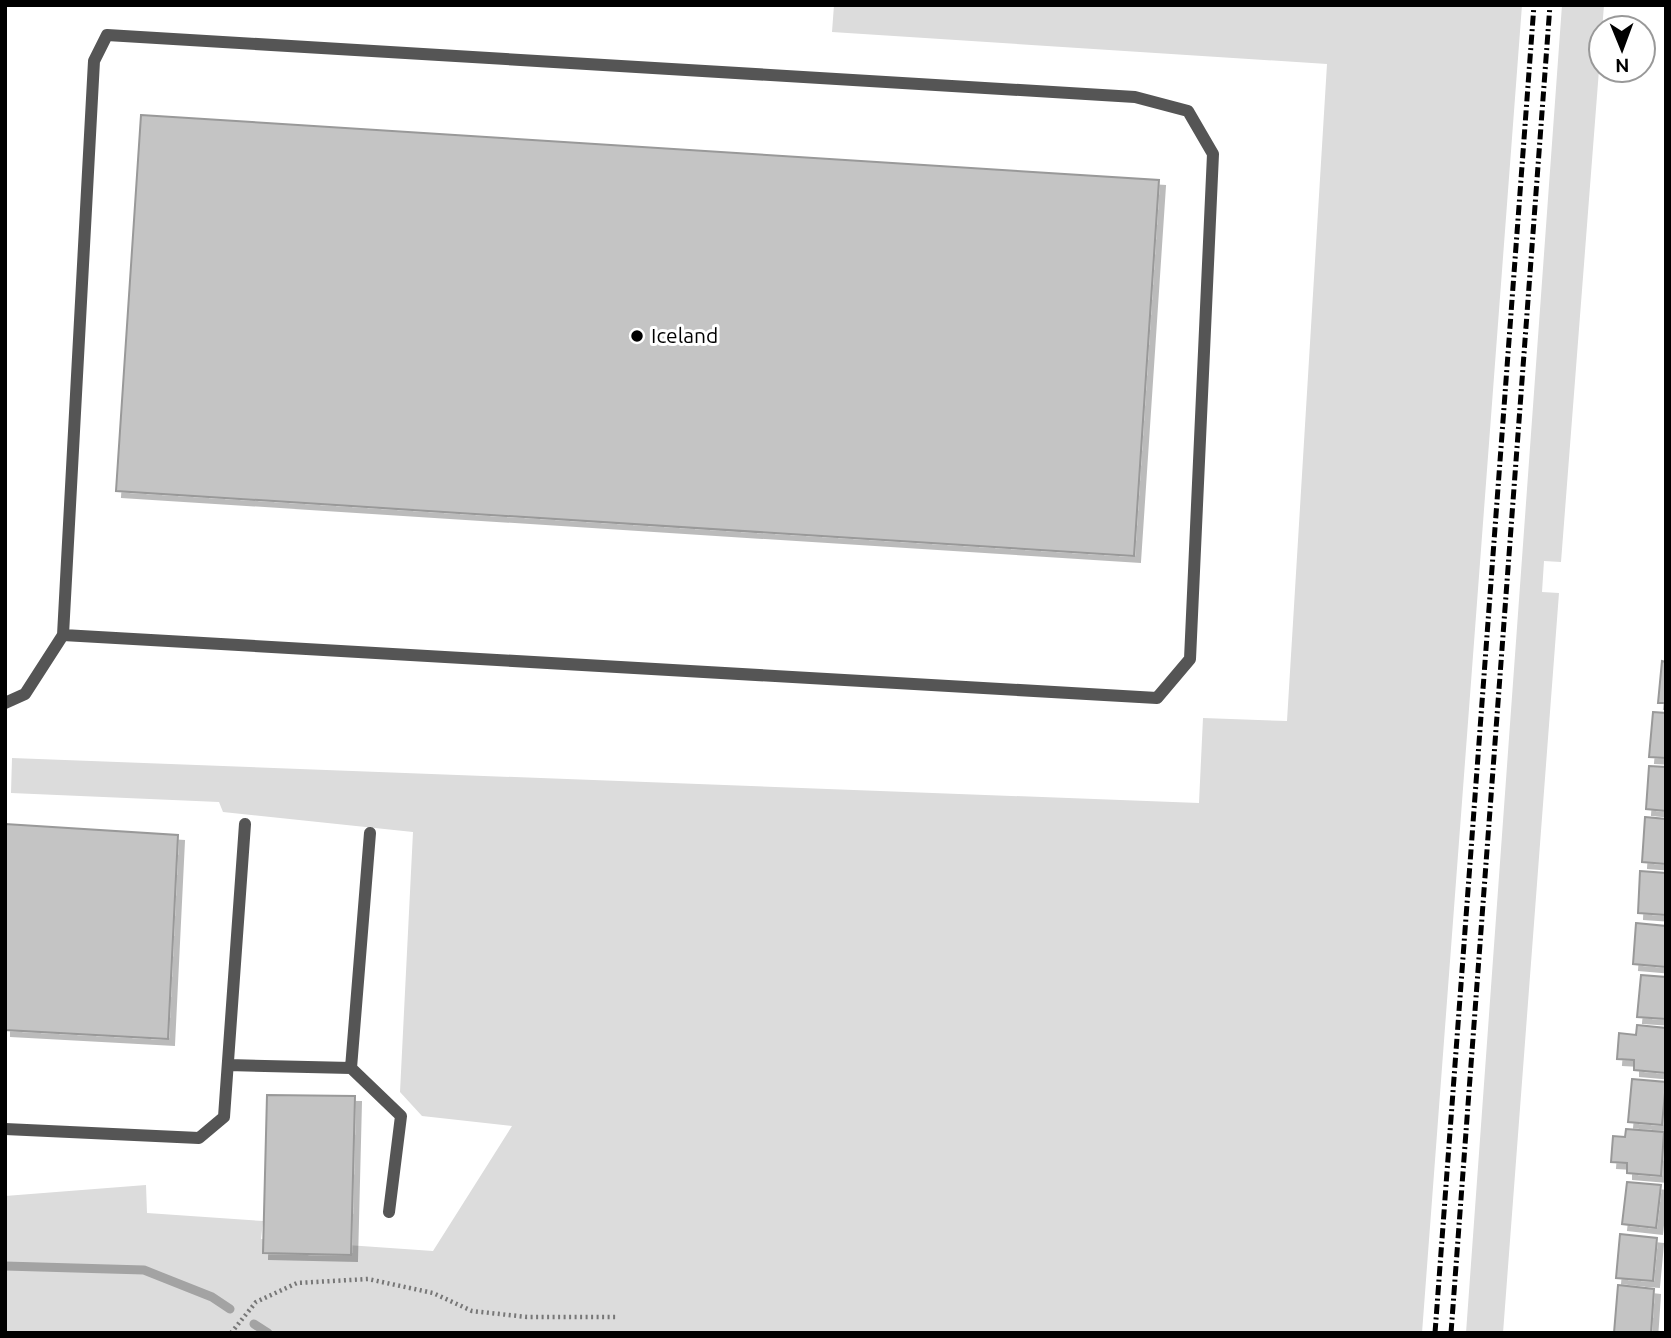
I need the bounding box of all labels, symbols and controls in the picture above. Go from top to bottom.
north arrow [1587,14,1657,84]
text: N [1615,55,1630,77]
place label: Iceland [651,323,718,347]
marker: Iceland [629,328,645,344]

